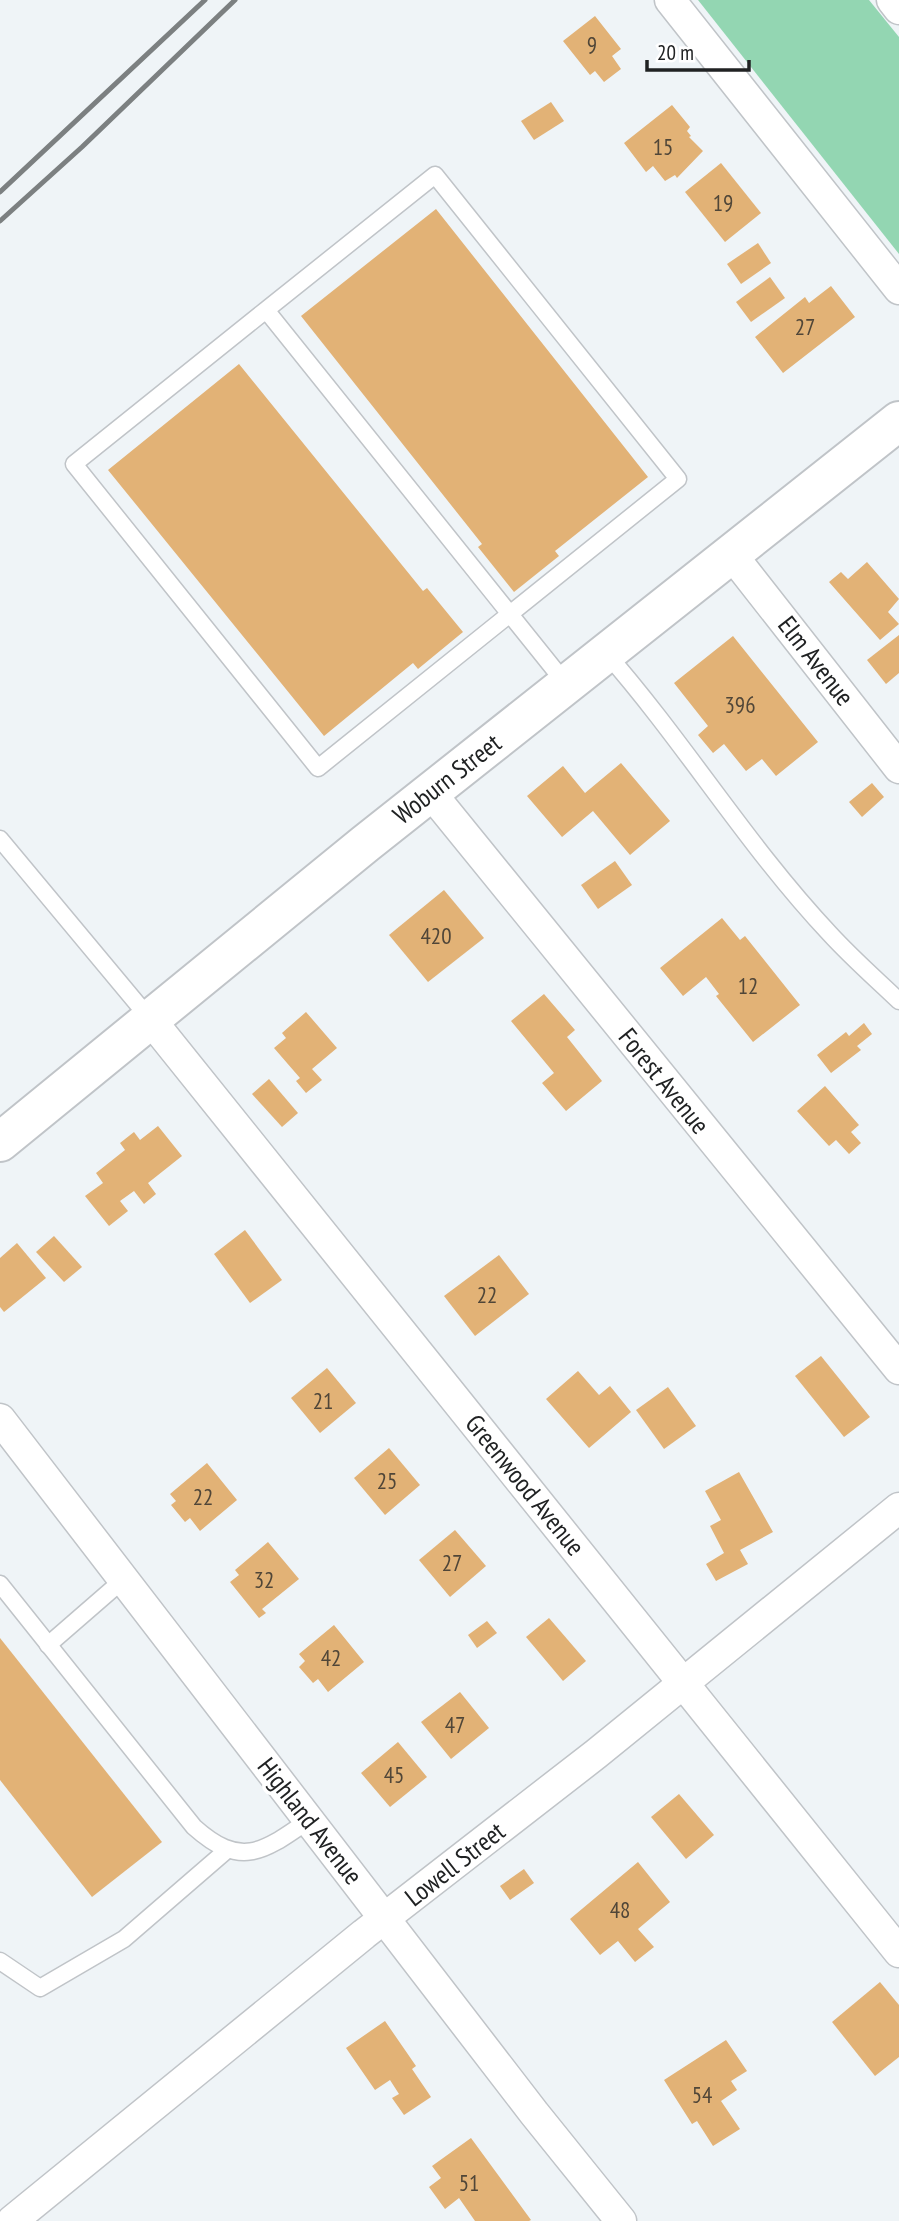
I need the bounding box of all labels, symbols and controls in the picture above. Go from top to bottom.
scale bar [647,28,748,72]
house number: 9 [587,30,597,59]
text: 20 m [657,39,694,66]
house number: 15 [653,132,673,161]
house number: 19 [713,188,733,217]
house number: 27 [795,312,815,341]
street label: Elm Avenue [771,609,862,712]
house number: 396 [724,690,756,719]
street label: Woburn Street [386,726,507,831]
house number: 420 [420,921,452,950]
house number: 12 [738,971,758,1000]
street label: Forest Avenue [612,1021,717,1140]
house number: 22 [477,1280,497,1309]
house number: 21 [313,1386,333,1415]
street label: Greenwood Avenue [458,1407,592,1562]
house number: 25 [377,1466,397,1495]
house number: 22 [193,1482,213,1511]
house number: 27 [442,1548,462,1577]
house number: 32 [254,1565,274,1594]
house number: 42 [321,1643,341,1672]
house number: 47 [445,1710,465,1739]
street label: Highland Avenue [251,1751,370,1891]
house number: 45 [384,1760,404,1789]
street label: Lowell Street [398,1814,511,1913]
house number: 48 [610,1895,630,1924]
house number: 54 [692,2080,712,2109]
house number: 51 [459,2168,479,2197]

